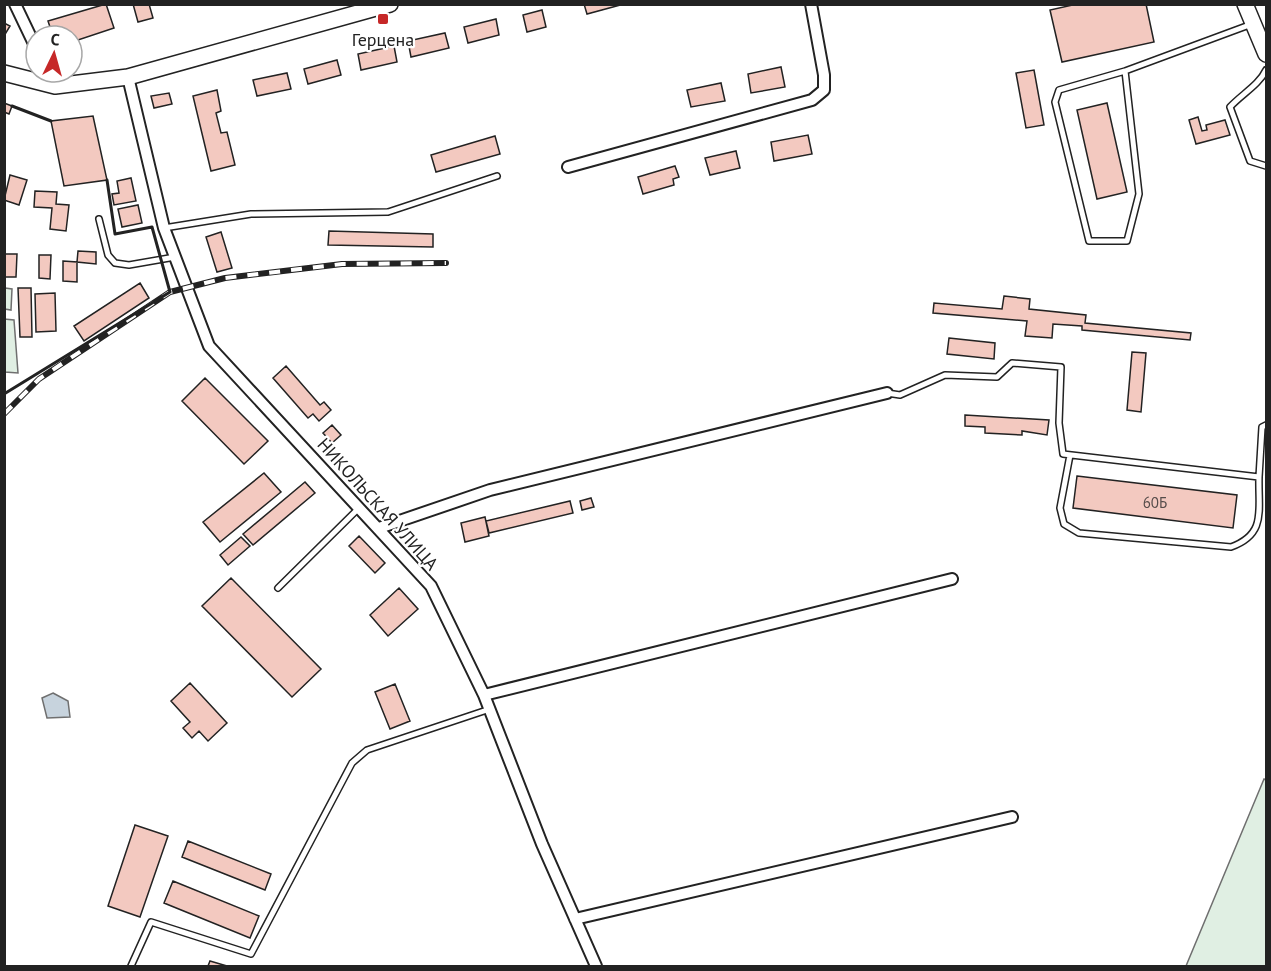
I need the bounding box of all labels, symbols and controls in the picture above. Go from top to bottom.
marker: Герцена [376,12,390,26]
north arrow [24,24,84,84]
place label: Герцена [352,28,414,51]
text: С [50,29,61,49]
street label: НИКОЛЬСКАЯ УЛИЦА [313,433,444,575]
house number: 60Б [1143,493,1167,512]

